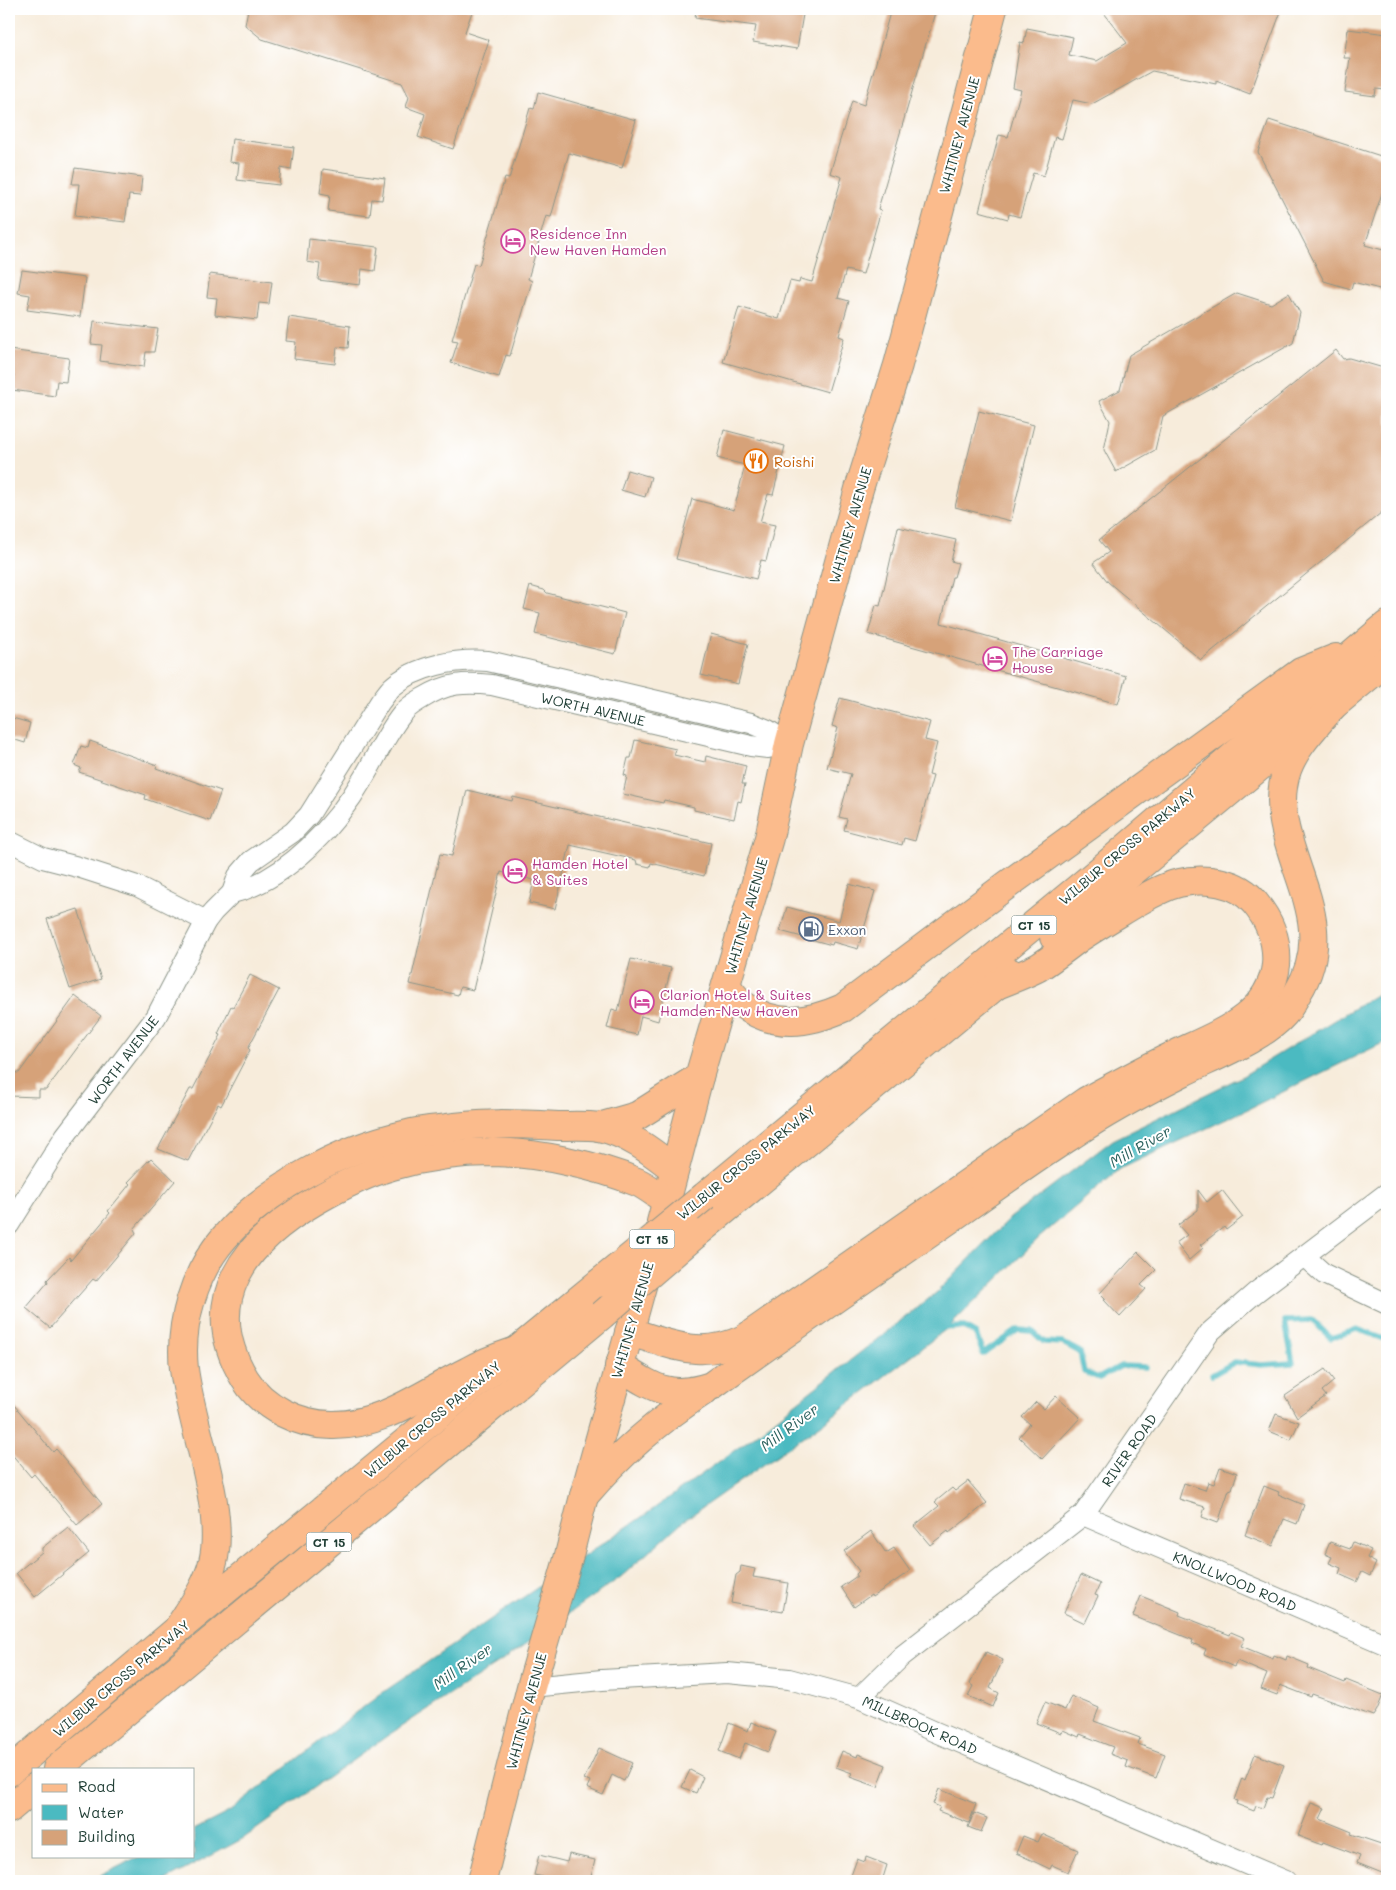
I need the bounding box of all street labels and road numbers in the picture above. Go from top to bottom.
street label: WHITNEY AVENUE [934,74,984,196]
street label: WHITNEY AVENUE [824,464,876,586]
street label: WORTH AVENUE [539,688,647,730]
street label: WILBUR CROSS PARKWAY [1055,783,1199,909]
street label: WHITNEY AVENUE [720,855,772,977]
road number: CT 15 [1012,916,1056,934]
street label: WORTH AVENUE [83,1012,163,1108]
street label: WILBUR CROSS PARKWAY [673,1100,819,1224]
road number: CT 15 [630,1230,674,1248]
street label: WHITNEY AVENUE [606,1259,658,1381]
street label: WILBUR CROSS PARKWAY [360,1356,504,1482]
street label: RIVER ROAD [1097,1410,1161,1490]
road number: CT 15 [306,1532,352,1551]
street label: KNOLLWOOD ROAD [1170,1546,1300,1616]
street label: WILBUR CROSS PARKWAY [49,1615,193,1741]
street label: WHITNEY AVENUE [501,1650,551,1772]
street label: MILLBROOK ROAD [859,1691,981,1759]

